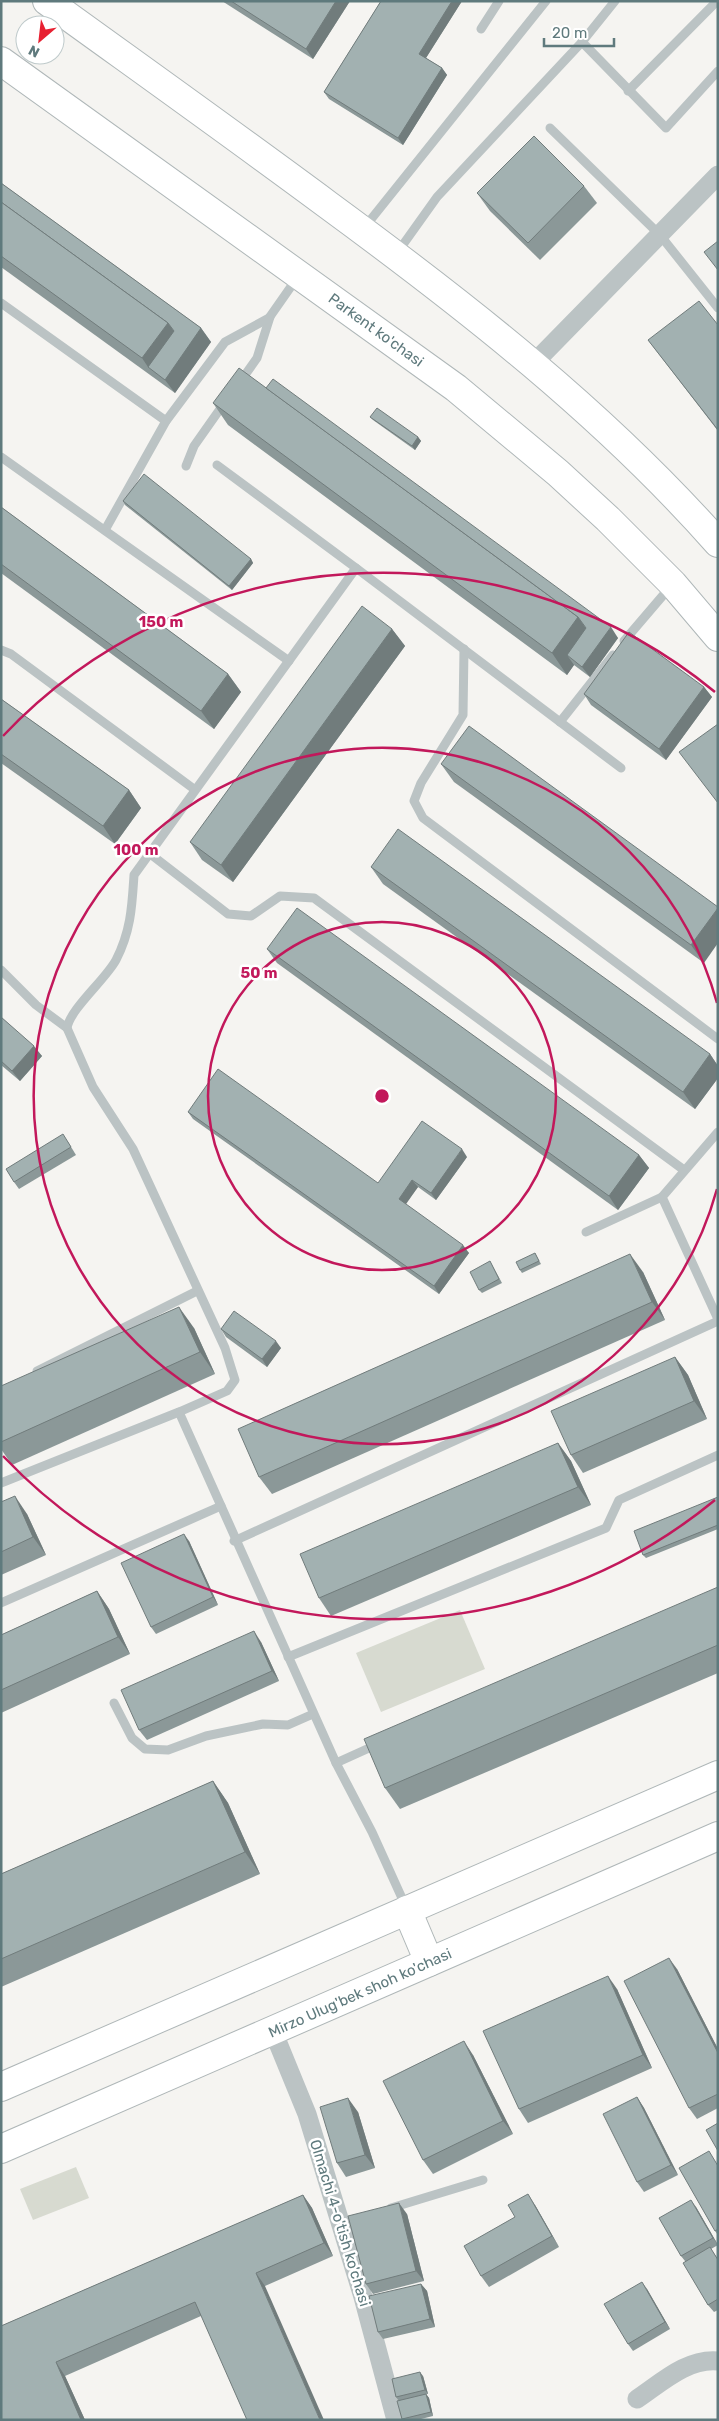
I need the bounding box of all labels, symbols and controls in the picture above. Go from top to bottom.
north arrow [15,15,65,65]
scale bar [544,15,614,47]
text: 20 m [552,24,587,42]
text: N [26,41,43,61]
street label: Parkent ko'chasi [325,289,427,371]
text: 150 m [139,613,183,631]
text: 100 m [114,841,158,859]
text: 50 m [241,964,277,982]
centre of rings [373,1087,391,1105]
street label: Mirzo Ulug'bek shoh ko'chasi [266,1944,454,2042]
street label: Olmachi 4-o'tish ko'chasi [306,2137,374,2309]

